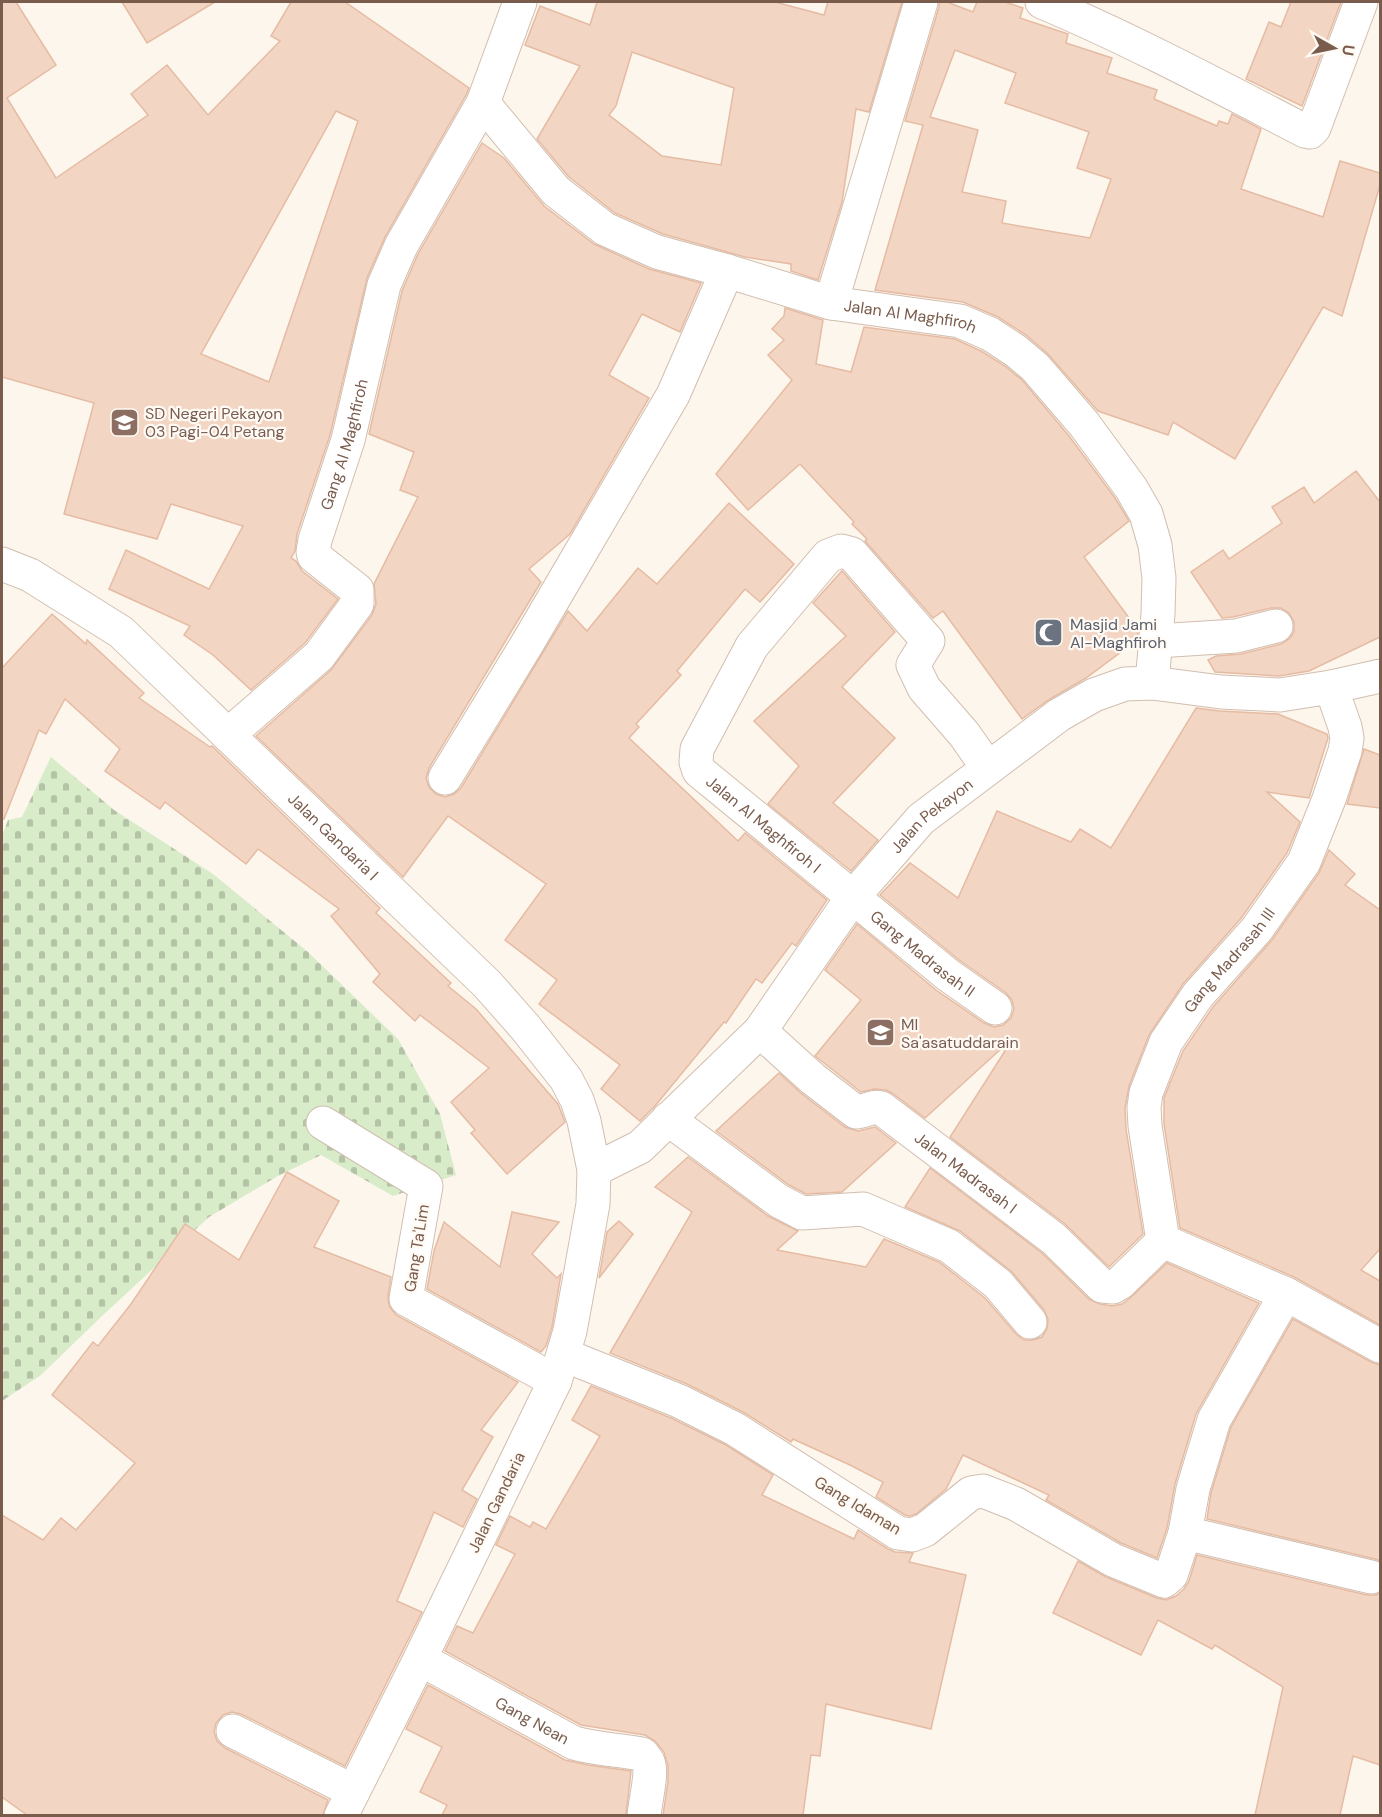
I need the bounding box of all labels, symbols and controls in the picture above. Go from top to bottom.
north arrow [1304,18,1364,78]
text: U [1337,43,1360,57]
street label: Jalan Al Maghfiroh [842,295,980,338]
street label: Gang Al Maghfiroh [316,377,373,513]
place label: SD Negeri Pekayon 03 Pagi-04 Petang [145,403,284,442]
school or university icon: SD Negeri Pekayon 03 Pagi-04 Petang [108,406,140,438]
place label: Masjid Jami Al-Maghfiroh [1070,614,1166,653]
mosque icon: Masjid Jami Al-Maghfiroh [1033,617,1065,649]
street label: Jalan Al Maghfiroh I [702,771,825,878]
street label: Jalan Pekayon [886,774,977,858]
street label: Jalan Gandaria I [283,788,383,885]
street label: Gang Madrasah III [1179,904,1280,1017]
street label: Gang Madrasah II [866,906,979,1002]
place label: MI Sa'asatuddarain [901,1014,1019,1053]
school or university icon: MI Sa'asatuddarain [864,1017,896,1049]
street label: Jalan Madrasah I [910,1127,1021,1218]
street label: Gang Ta'Lim [399,1203,434,1294]
street label: Jalan Gandaria [463,1448,530,1556]
street label: Gang Idaman [810,1471,905,1540]
street label: Gang Nean [491,1692,573,1749]

